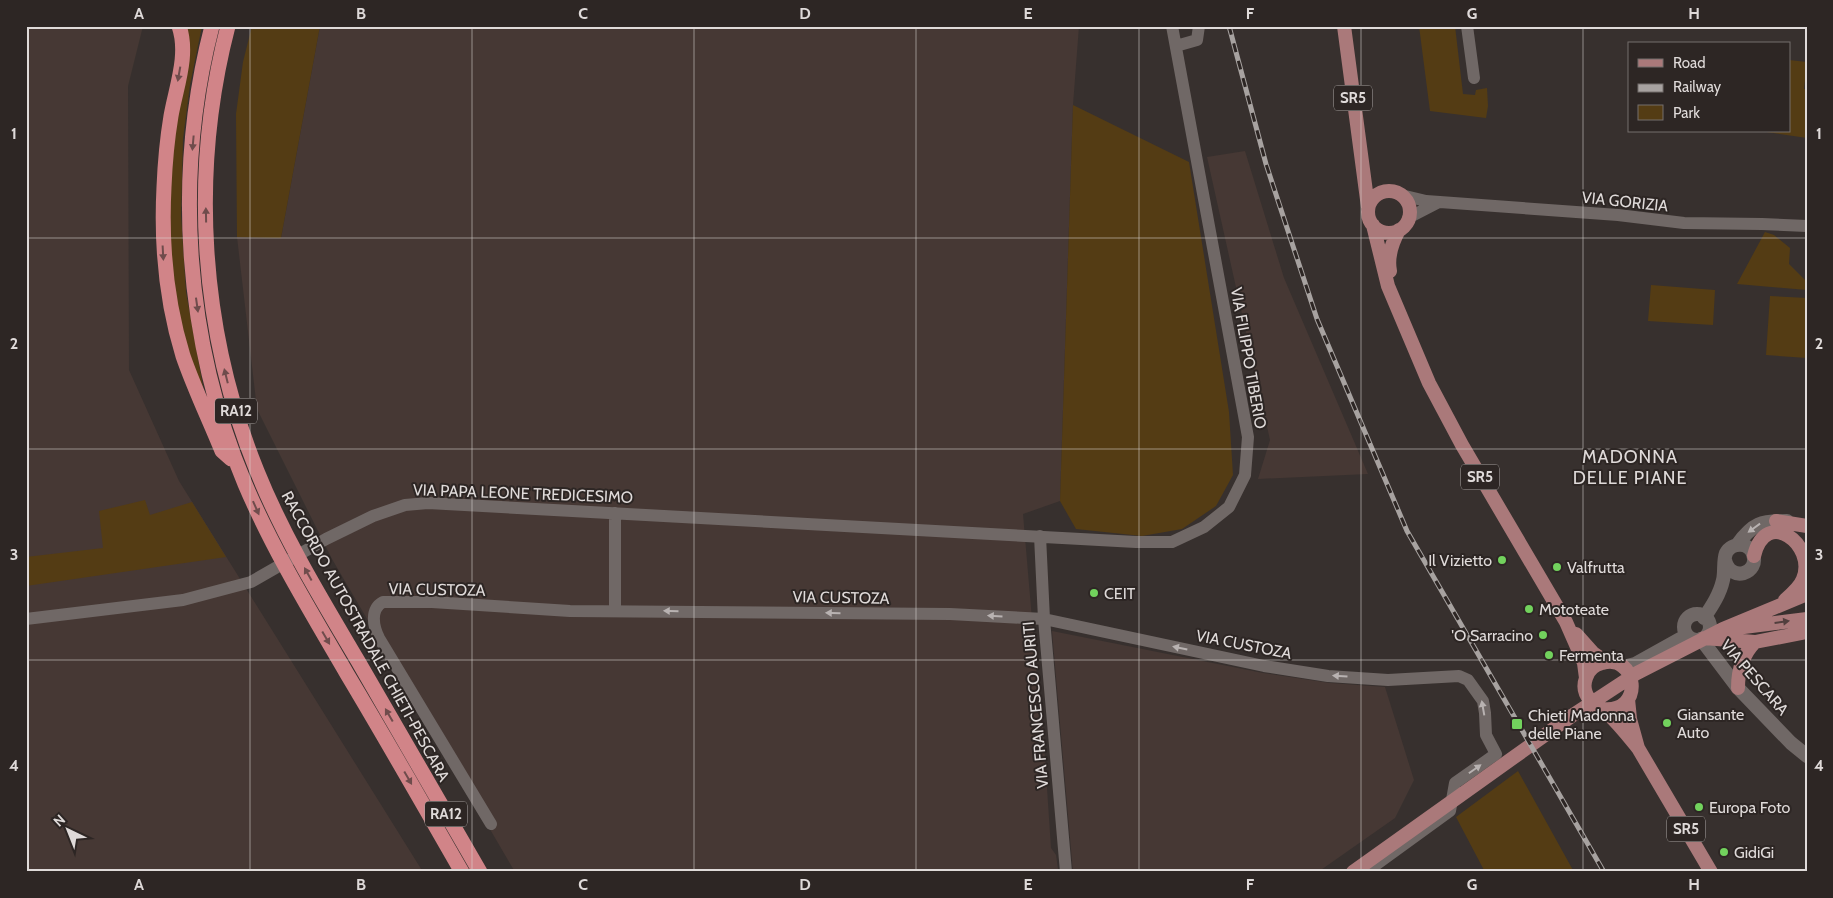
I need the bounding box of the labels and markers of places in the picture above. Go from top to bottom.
place label: Il Vizietto [1428,551,1492,570]
marker: Il Vizietto [1496,554,1508,566]
place label: Valfrutta [1567,558,1625,577]
marker: Valfrutta [1551,561,1563,573]
place label: CEIT [1104,584,1136,603]
marker: CEIT [1088,587,1100,599]
place label: Mototeate [1539,600,1609,619]
marker: Mototeate [1523,603,1535,615]
place label: 'O Sarracino [1451,626,1533,645]
marker: 'O Sarracino [1537,629,1549,641]
place label: Fermenta [1559,646,1624,665]
marker: Fermenta [1543,649,1555,661]
place label: Giansante Auto [1677,705,1744,742]
place label: Chieti Madonna delle Piane [1528,706,1635,743]
marker: Chieti Madonna delle Piane [1510,717,1524,731]
marker: Giansante Auto [1661,717,1673,729]
place label: Europa Foto [1709,798,1790,817]
marker: Europa Foto [1693,801,1705,813]
place label: GidiGi [1734,843,1774,862]
marker: GidiGi [1718,846,1730,858]

